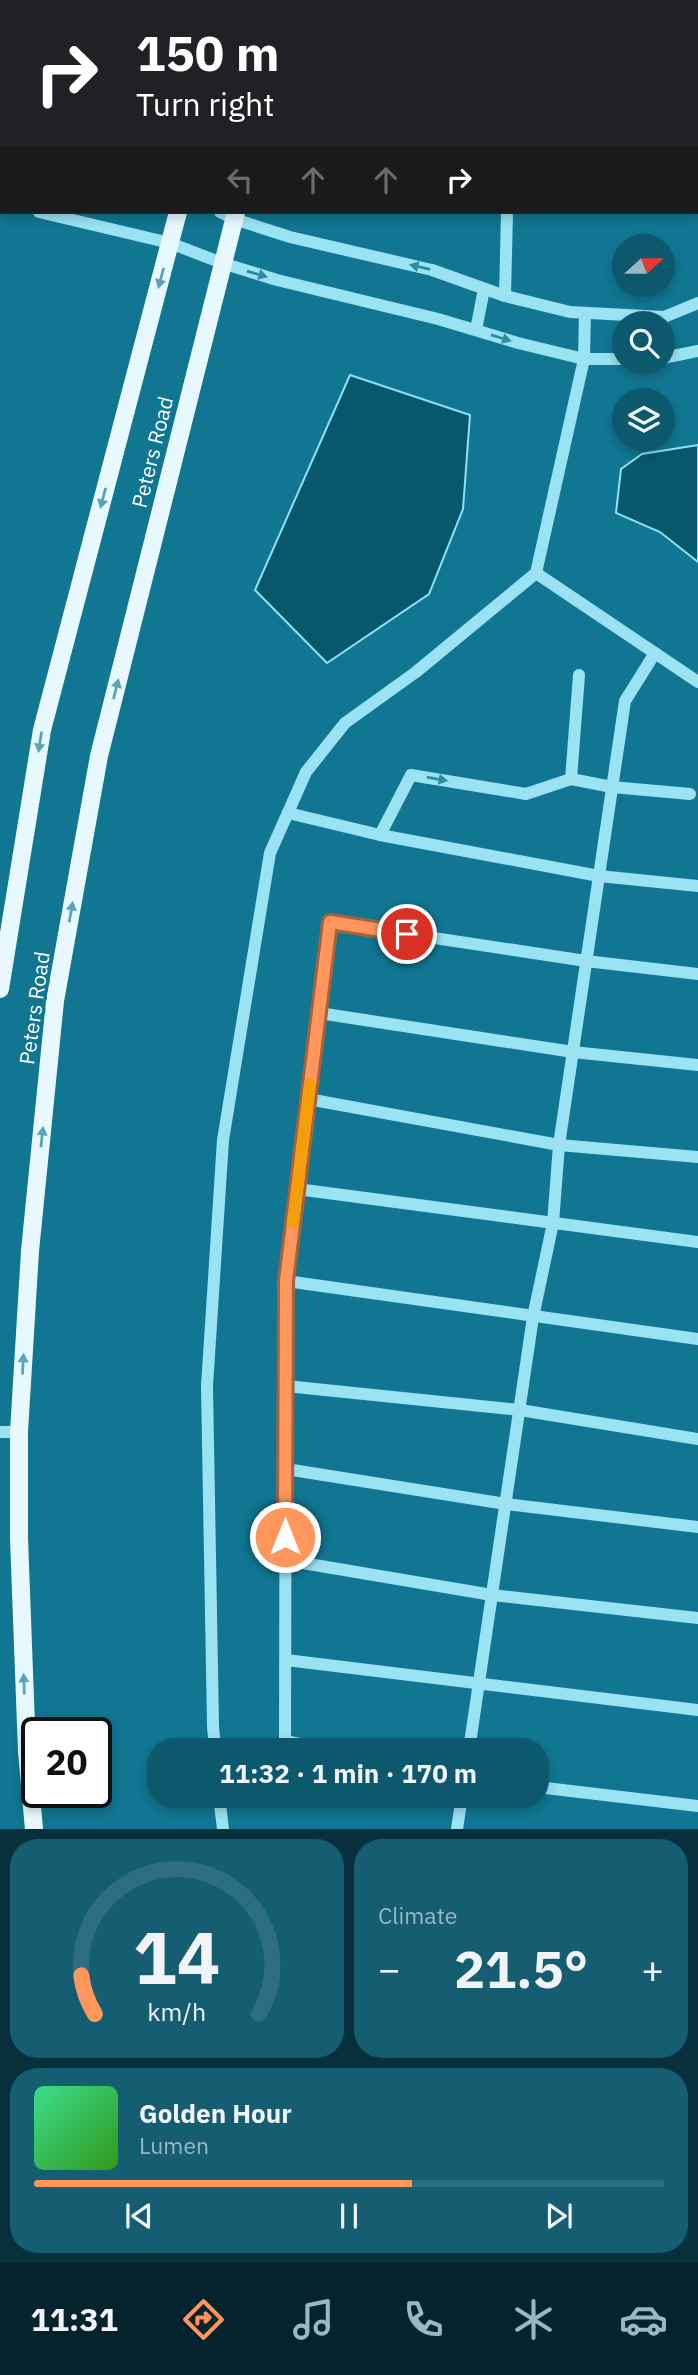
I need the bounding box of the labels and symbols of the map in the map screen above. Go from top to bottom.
north arrow [612,234,676,298]
one-way arrow [409,262,431,273]
one-way arrow [155,267,166,289]
one-way arrow [247,269,268,279]
one-way arrow [491,333,512,344]
street label: Peters Road [125,393,179,511]
one-way arrow [97,487,108,509]
one-way arrow [111,677,122,699]
one-way arrow [34,731,45,753]
one-way arrow [426,774,448,785]
one-way arrow [66,901,77,923]
pin [377,904,437,964]
street label: Peters Road [12,950,56,1066]
one-way arrow [36,1126,47,1148]
one-way arrow [18,1352,29,1374]
position arrow [248,1500,322,1574]
one-way arrow [19,1673,30,1695]
speed limit sign: 20 [21,1717,112,1808]

